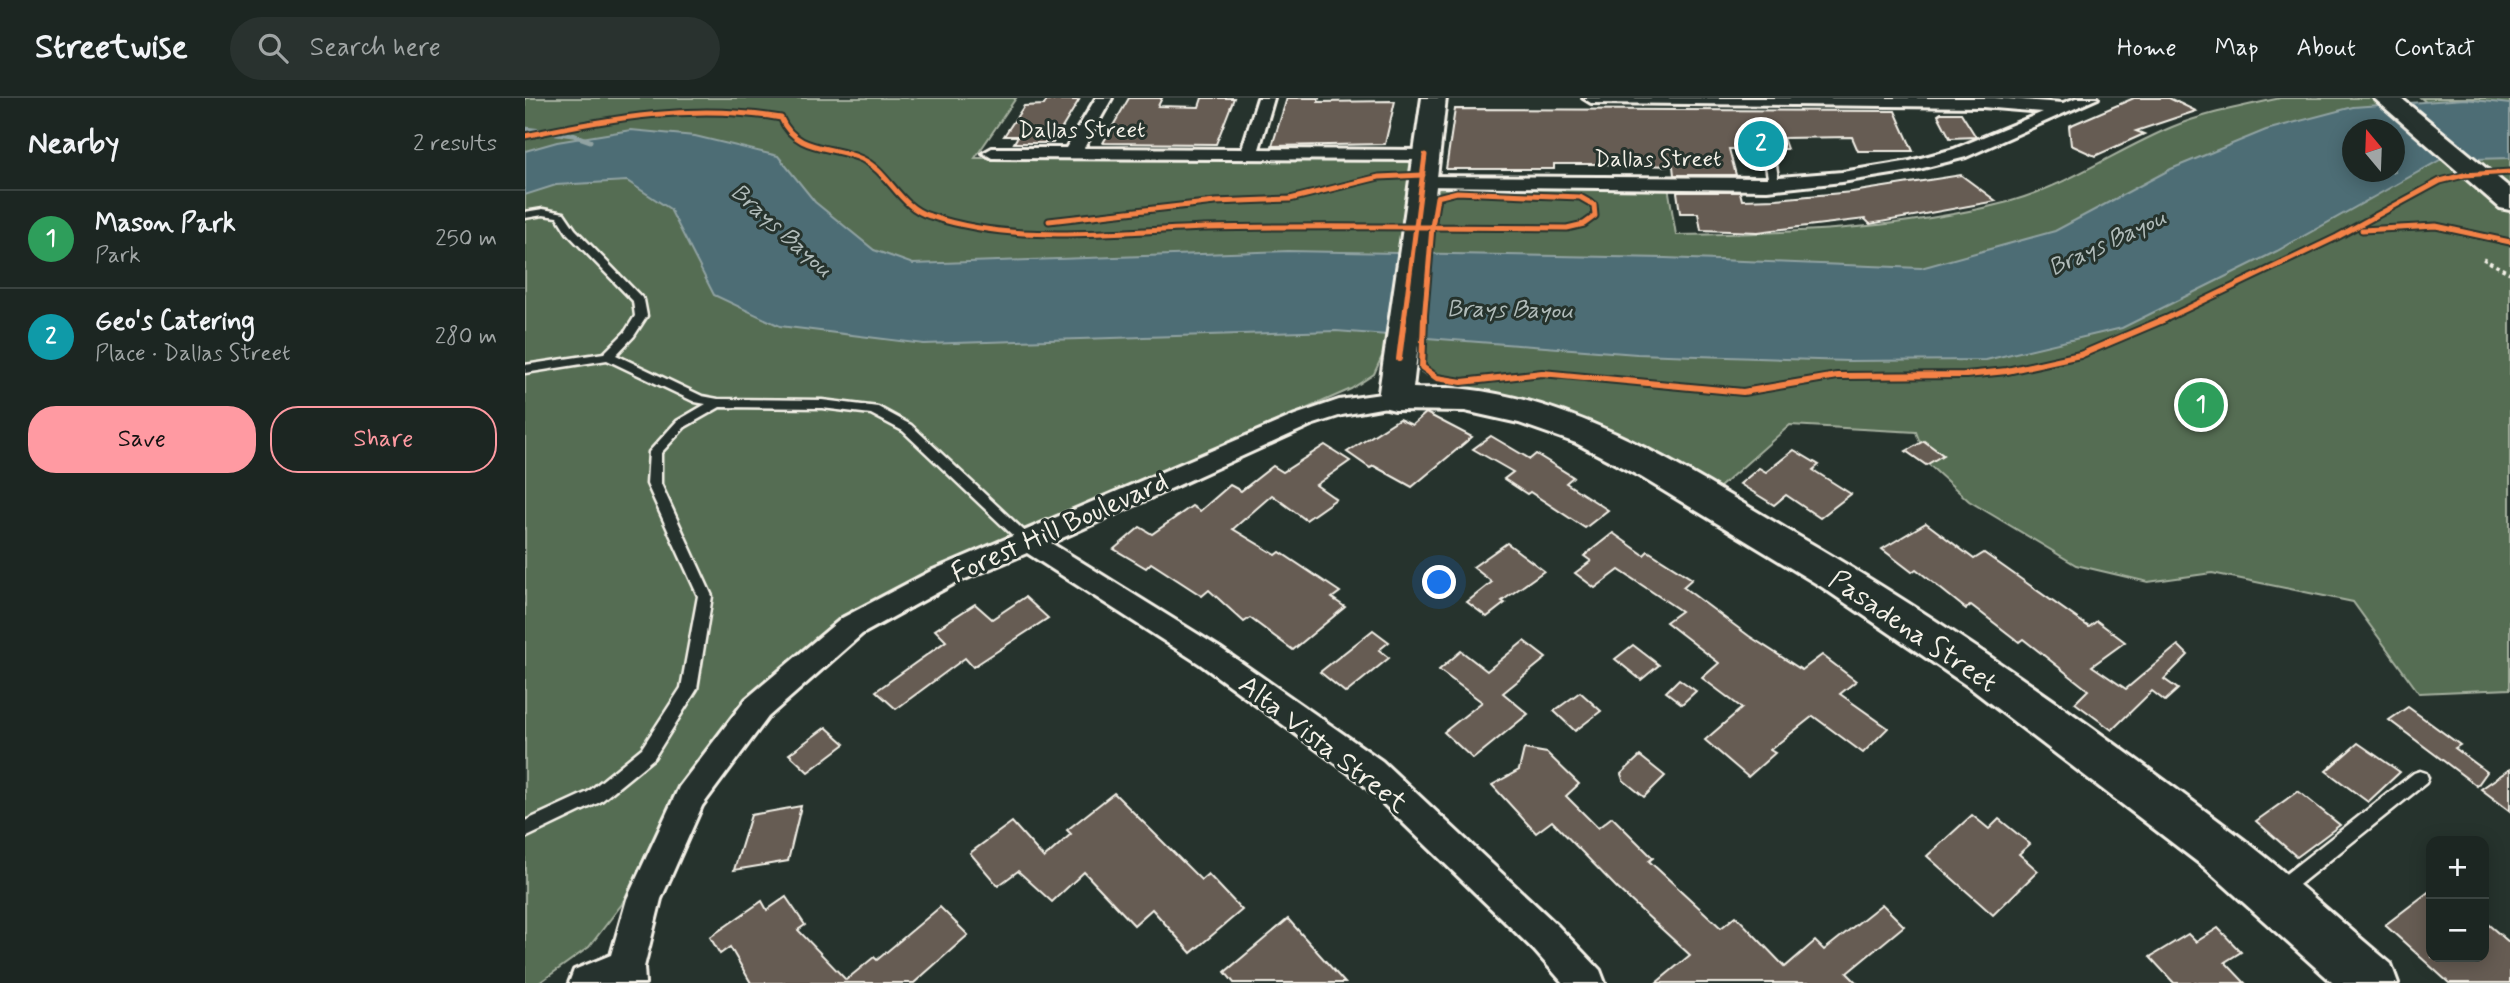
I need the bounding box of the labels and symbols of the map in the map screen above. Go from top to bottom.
street label: Dallas Street [1018,116,1146,146]
pin: 2 [1738,118,1784,170]
north arrow [2342,119,2405,182]
street label: Dallas Street [1594,145,1722,175]
water label: Brays Bayou [724,177,838,285]
water label: Brays Bayou [2044,203,2172,284]
water label: Brays Bayou [1446,294,1574,327]
pin: 1 [2178,379,2224,431]
street label: Forest Hill Boulevard [946,464,1174,593]
street label: Pasadena Street [1821,562,2004,702]
your location [1422,565,1456,599]
street label: Alta Vista Street [1230,667,1415,823]

